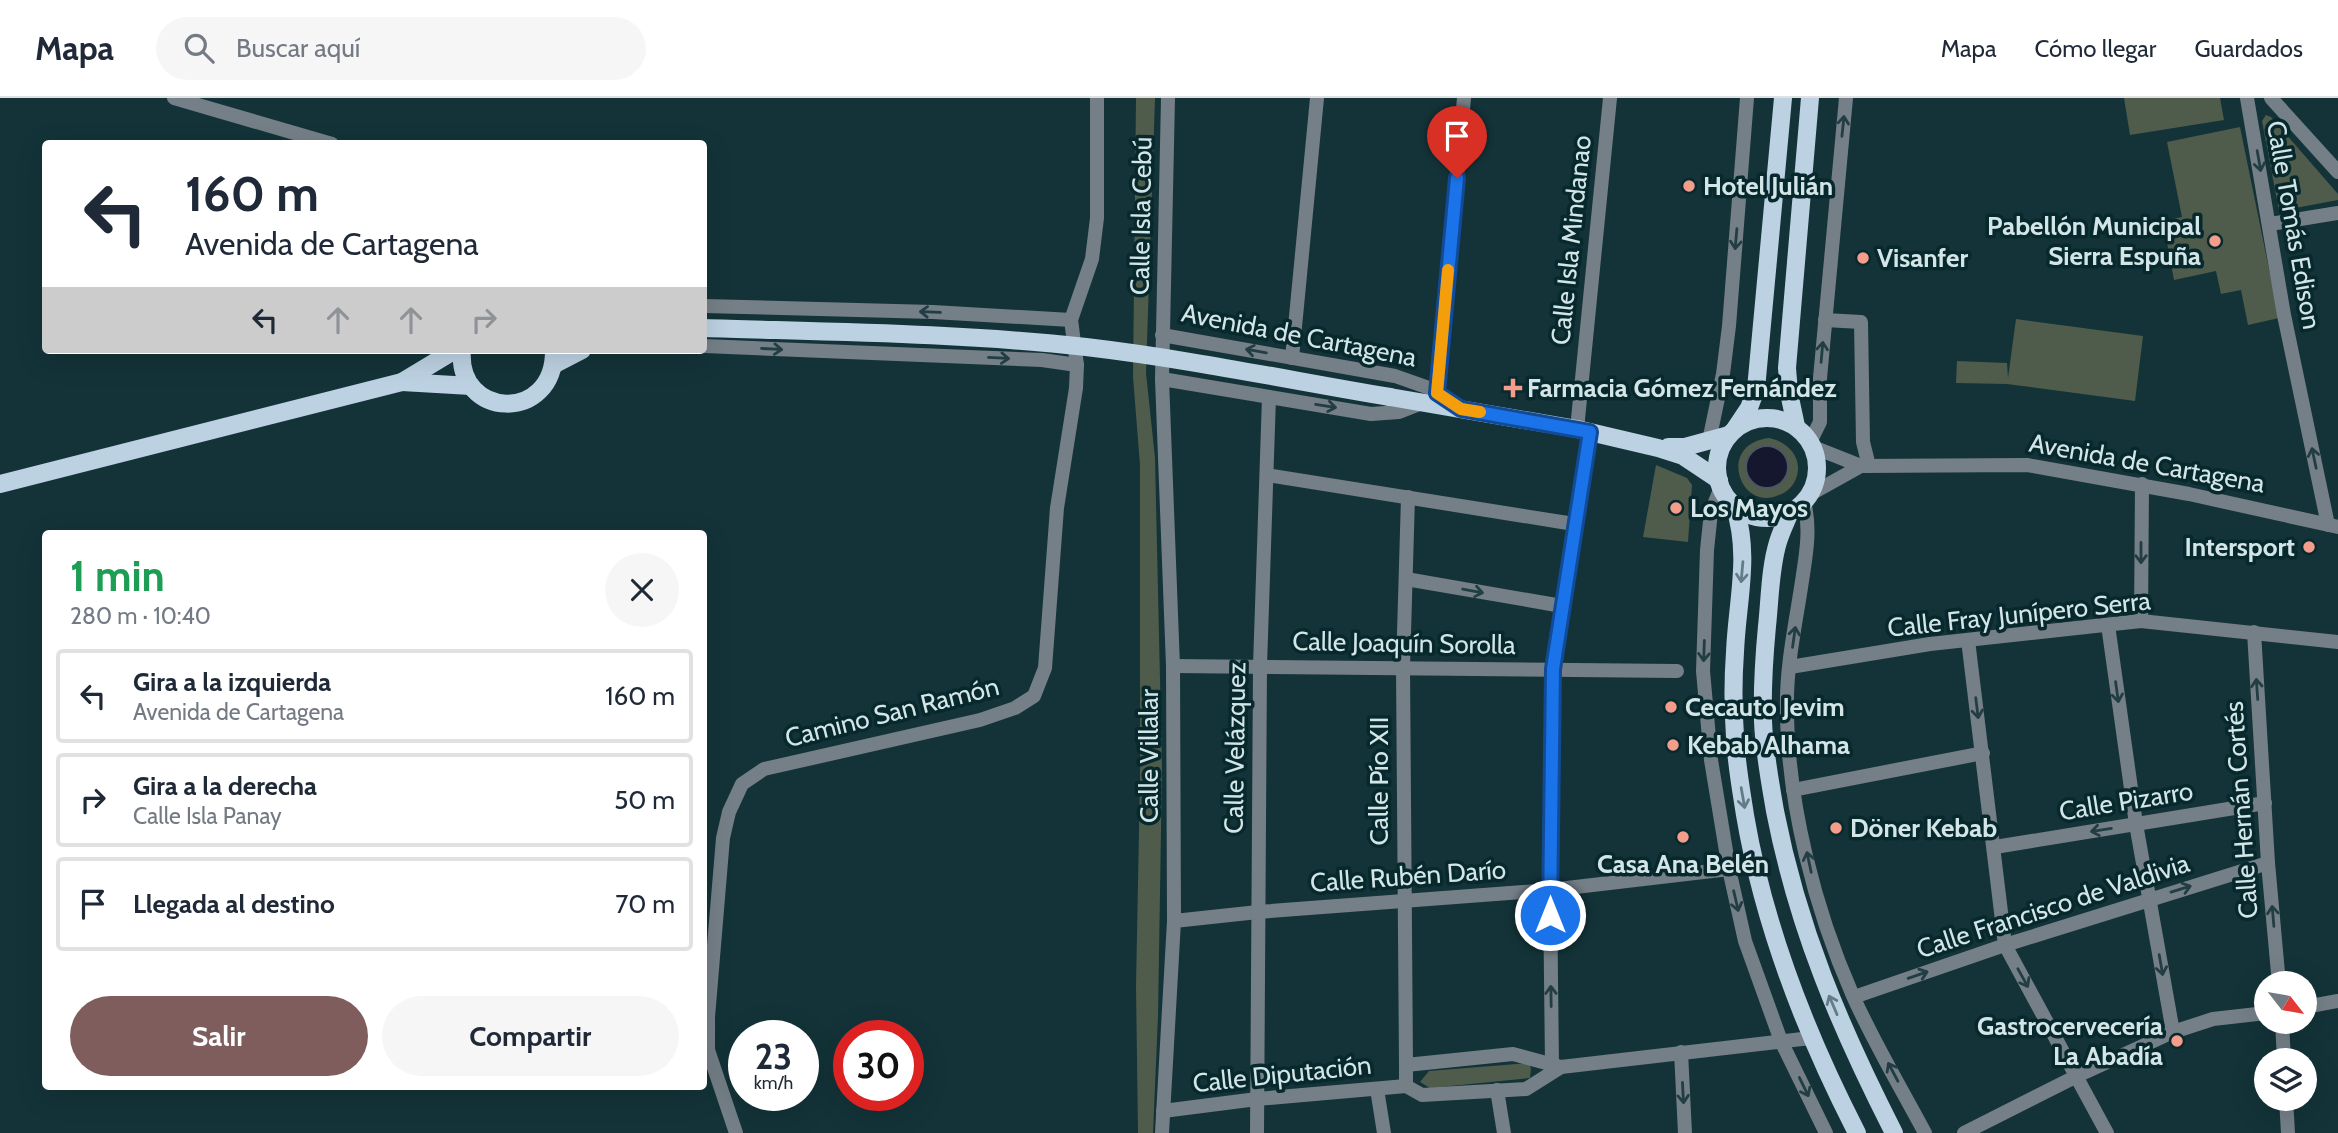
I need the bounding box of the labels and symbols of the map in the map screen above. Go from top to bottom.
pin [1427,106,1487,178]
one-way arrow [1837,115,1850,137]
street label: Calle Tomás Edison [2260,118,2328,332]
street label: Calle Isla Mindanao [1544,134,1598,346]
street label: Calle Isla Cebú [1124,137,1158,295]
one-way arrow [2253,149,2266,172]
place label: Hotel Julián [1703,170,1833,202]
marker: Hotel Julián [1681,178,1697,194]
place label: Pabellón Municipal Sierra Espuña [1987,210,2201,272]
one-way arrow [1729,228,1742,250]
marker: Pabellón Municipal Sierra Espuña [2207,233,2223,249]
place label: Visanfer [1877,242,1968,274]
marker: Visanfer [1855,250,1871,266]
street label: Avenida de Cartagena [1179,297,1420,374]
one-way arrow [918,306,941,319]
one-way arrow [1816,341,1829,364]
one-way arrow [760,342,783,355]
one-way arrow [1245,344,1268,358]
one-way arrow [987,352,1010,365]
place label: Farmacia Gómez Fernández [1527,372,1837,404]
marker: Farmacia Gómez Fernández [1505,380,1521,396]
one-way arrow [1314,400,1337,413]
street label: Avenida de Cartagena [2027,427,2268,500]
one-way arrow [2306,447,2320,470]
place label: Los Mayos [1690,492,1808,524]
marker: Los Mayos [1668,500,1684,516]
place label: Intersport [2185,531,2295,563]
marker: Intersport [2301,539,2317,555]
one-way arrow [2134,541,2148,564]
one-way arrow [1735,560,1748,583]
street label: Calle Fray Junípero Serra [1886,584,2153,644]
one-way arrow [1461,585,1484,598]
street label: Calle Joaquín Sorolla [1292,625,1516,661]
one-way arrow [1788,626,1801,649]
one-way arrow [1697,639,1710,662]
street label: Calle Velázquez [1218,662,1252,834]
street label: Camino San Ramón [782,670,1002,754]
one-way arrow [2251,677,2264,700]
one-way arrow [2111,680,2124,703]
street label: Calle Villalar [1133,688,1165,823]
place label: Cecauto Jevim [1685,691,1845,723]
one-way arrow [1970,696,1983,719]
marker: Cecauto Jevim [1663,699,1679,715]
street label: Calle Hernán Cortés [2217,700,2265,920]
street label: Calle Pío XII [1363,717,1395,845]
place label: Kebab Alhama [1687,729,1850,761]
marker: Kebab Alhama [1665,737,1681,753]
street label: Calle Pizarro [2057,775,2195,827]
one-way arrow [1737,787,1750,809]
place label: Döner Kebab [1850,812,1997,844]
marker: Döner Kebab [1828,820,1844,836]
one-way arrow [2090,824,2113,837]
marker: Casa Ana Belén [1675,829,1691,845]
street label: Calle Francisco de Valdivia [1913,847,2194,965]
place label: Casa Ana Belén [1597,848,1769,880]
one-way arrow [1801,851,1815,874]
street label: Calle Rubén Darío [1309,853,1507,899]
position arrow [1513,878,1587,952]
one-way arrow [2170,882,2192,895]
one-way arrow [1730,889,1743,912]
one-way arrow [2266,905,2279,927]
one-way arrow [2155,953,2168,976]
one-way arrow [2017,967,2030,988]
one-way arrow [1907,968,1929,980]
north arrow [2254,971,2317,1034]
one-way arrow [1544,985,1558,1008]
one-way arrow [1826,995,1839,1016]
place label: Gastrocervecería La Abadía [1977,1010,2163,1072]
speed limit sign: 30 [833,1020,924,1111]
marker: Gastrocervecería La Abadía [2169,1033,2185,1049]
street label: Calle Diputación [1191,1049,1373,1099]
one-way arrow [1886,1063,1900,1083]
one-way arrow [1797,1076,1811,1097]
one-way arrow [1677,1081,1690,1103]

